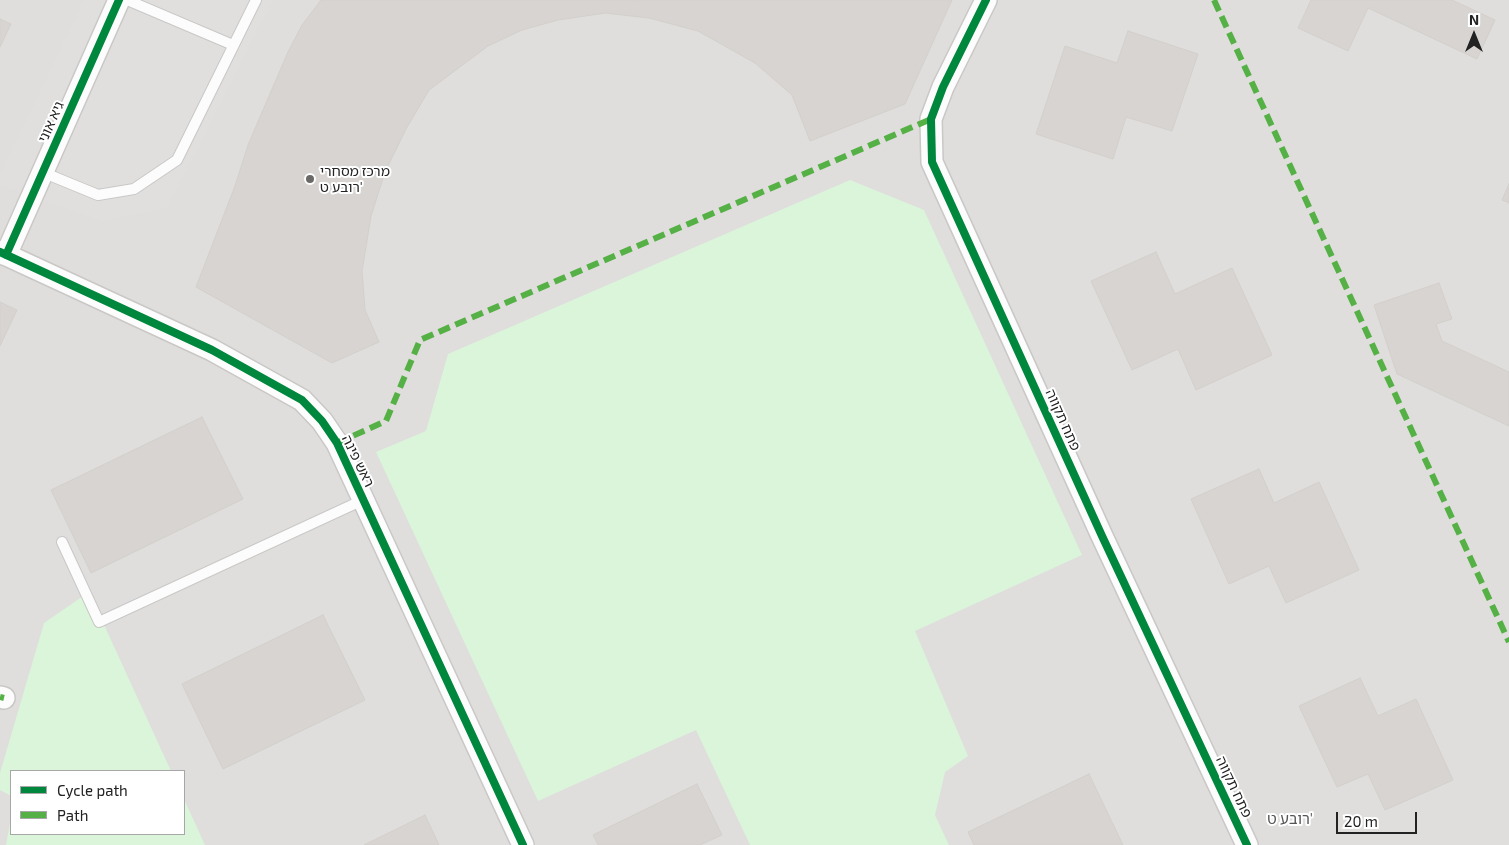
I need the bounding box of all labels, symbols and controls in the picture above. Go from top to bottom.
north arrow [1449,10,1499,60]
text: N [1469,11,1479,28]
street label: גיא אוני [35,99,67,145]
place label: מרכז מסחרי רובע ט' [320,163,390,196]
marker: מרכז מסחרי רובע ט' [304,173,316,185]
street label: פתח תקווה [1042,386,1084,454]
street label: ראש פינה [338,432,378,490]
street label: פתח תקווה [1212,754,1256,820]
legend [10,770,185,835]
text: Cycle path [57,781,128,799]
scale bar [1339,802,1420,834]
text: Path [57,806,88,824]
district label: רובע ט' [1267,810,1313,828]
text: 20 m [1344,812,1378,830]

